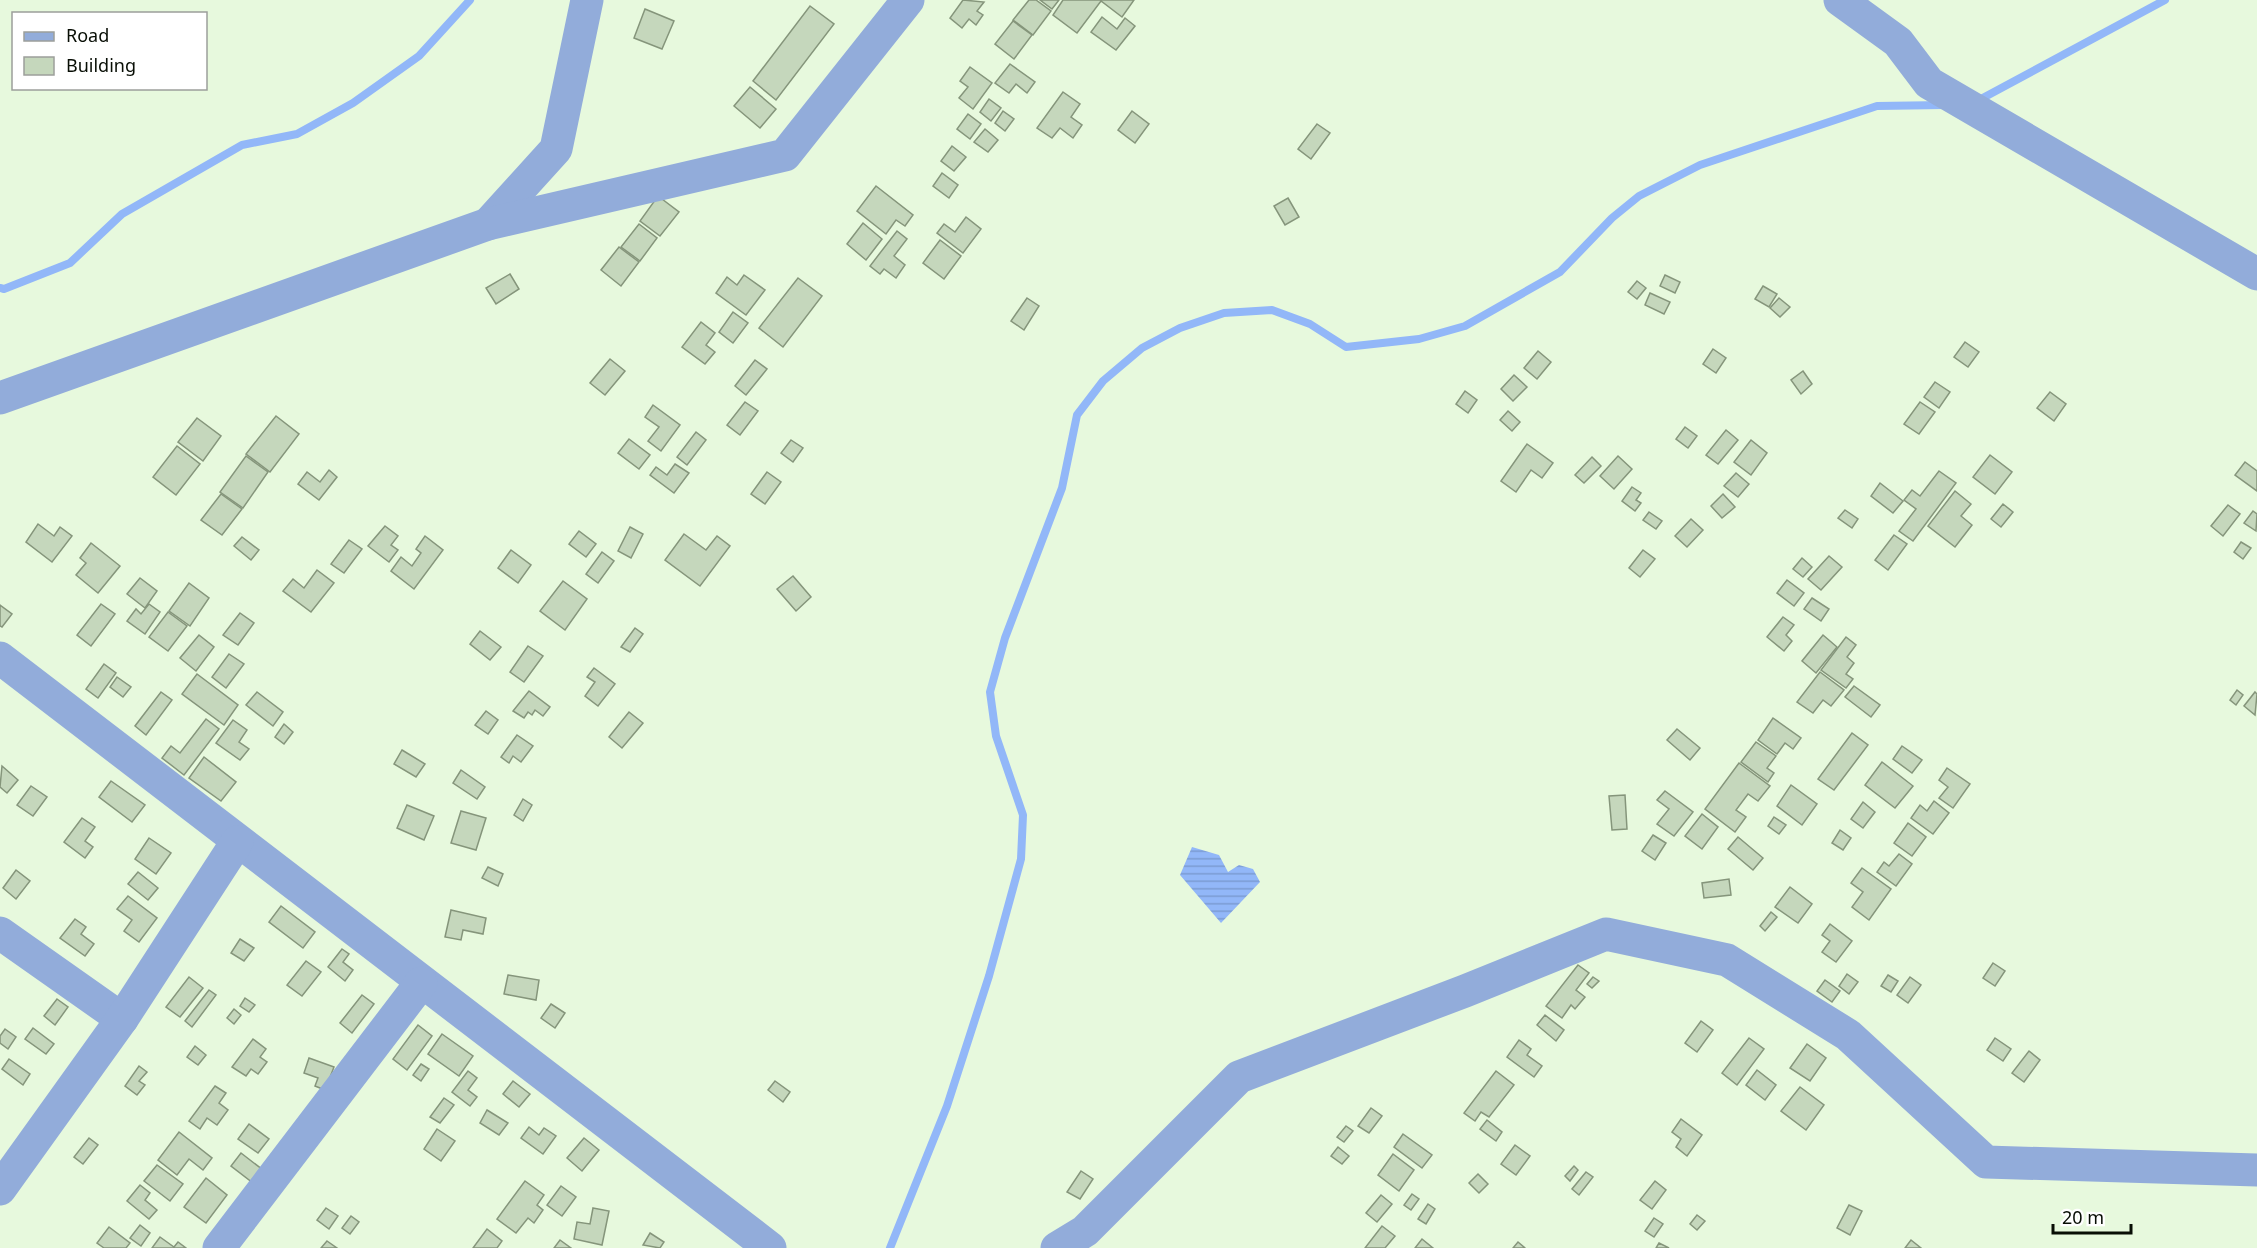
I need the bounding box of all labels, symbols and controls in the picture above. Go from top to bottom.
legend [12,12,207,90]
text: Road [66,23,109,47]
text: Building [66,53,136,77]
scale bar [2053,1197,2131,1235]
text: 20 m [2062,1205,2104,1229]

